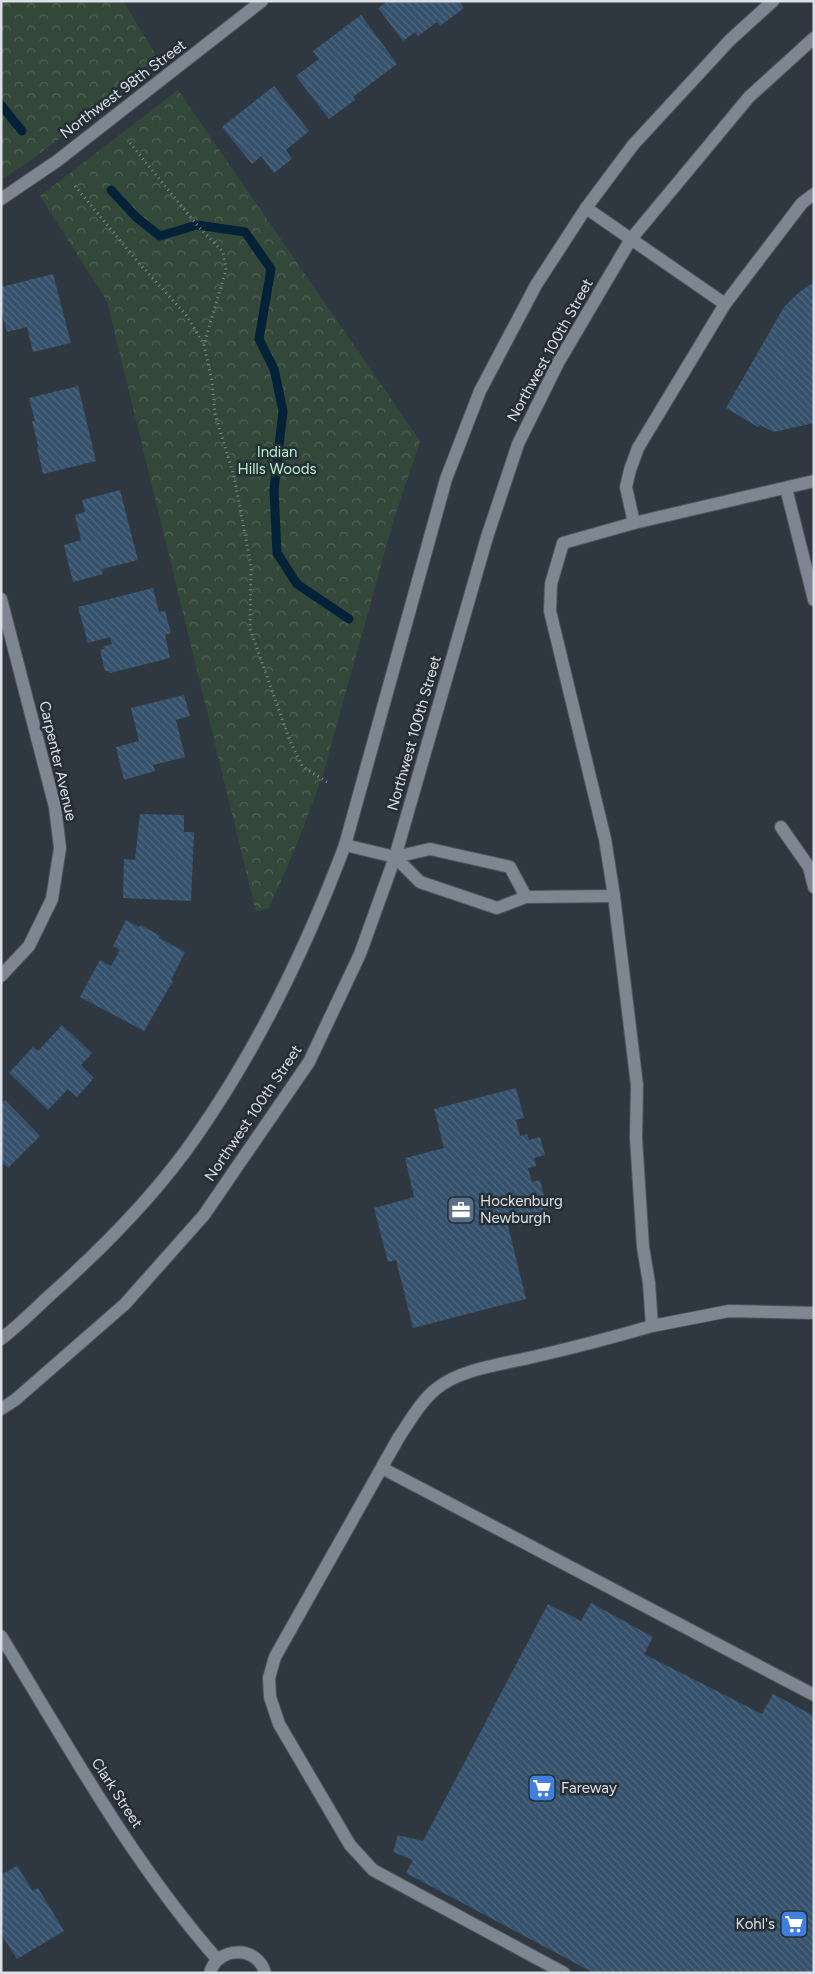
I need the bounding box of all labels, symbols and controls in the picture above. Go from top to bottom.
street label: Northwest 98th Street [57,36,190,142]
street label: Northwest 100th Street [503,275,597,425]
park label: Indian Hills Woods [237,443,317,478]
street label: Northwest 100th Street [383,653,445,813]
street label: Carpenter Avenue [35,699,81,823]
street label: Northwest 100th Street [201,1041,306,1185]
place label: Hockenburg Newburgh [480,1192,563,1227]
office icon: Hockenburg Newburgh [446,1195,476,1225]
street label: Clark Street [88,1755,146,1832]
supermarket icon: Fareway [527,1773,557,1803]
place label: Fareway [561,1779,617,1797]
supermarket icon: Kohl's [779,1909,809,1939]
place label: Kohl's [736,1915,775,1933]

